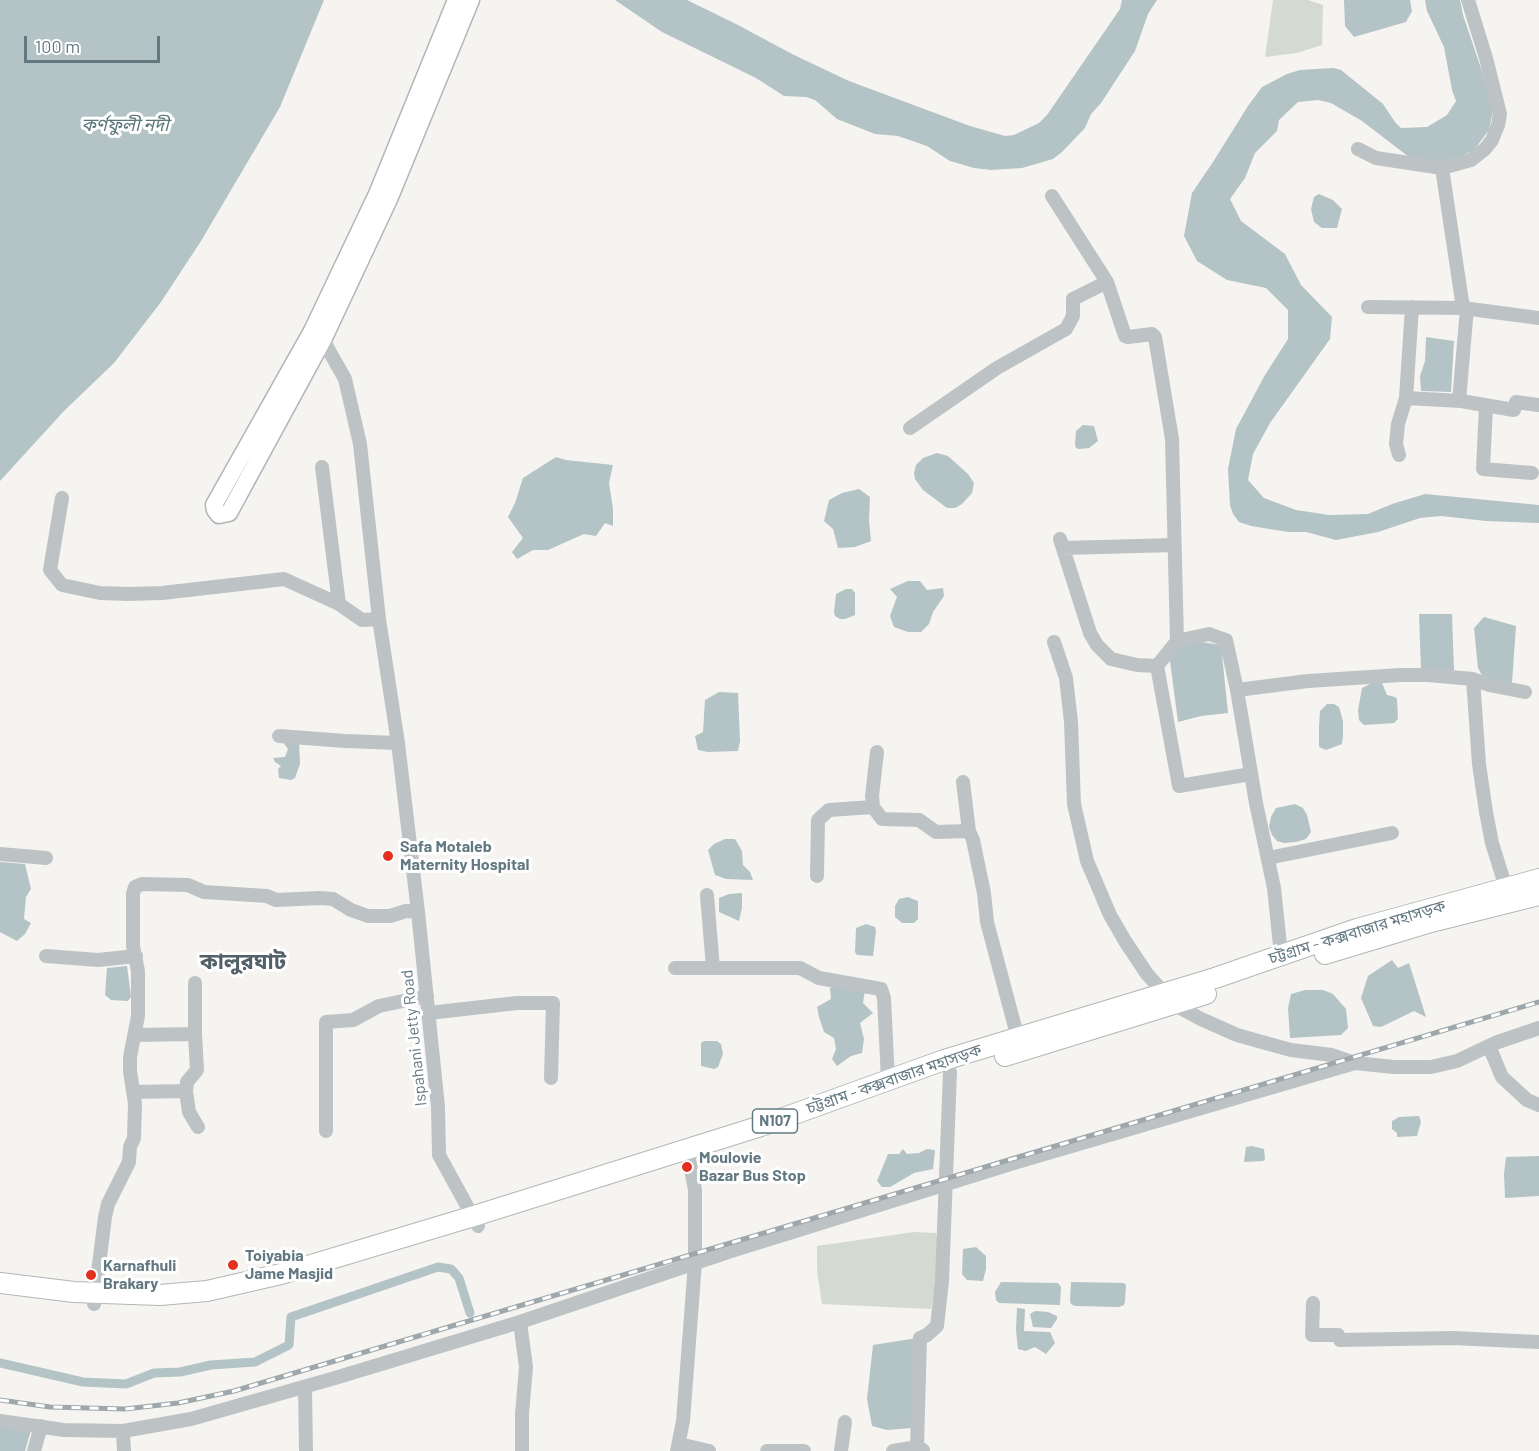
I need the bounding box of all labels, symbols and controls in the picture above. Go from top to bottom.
scale bar [27,24,164,62]
text: 100 m [35,35,80,57]
water label: কর্ণফুলী নদী [81,114,169,136]
place label: Safa Motaleb Maternity Hospital [400,837,529,875]
marker: Safa Motaleb Maternity Hospital [381,849,395,863]
street label: চট্টগ্রাম - কক্সবাজার মহাসড়ক [1266,896,1448,968]
district label: কালুরঘাট [200,949,286,975]
street label: Ispahani Jetty Road [397,969,431,1107]
street label: চট্টগ্রাম - কক্সবাজার মহাসড়ক [804,1040,984,1118]
road number: N107 [752,1109,798,1133]
place label: Moulovie Bazar Bus Stop [699,1148,806,1186]
marker: Moulovie Bazar Bus Stop [680,1160,694,1174]
place label: Toiyabia Jame Masjid [245,1246,333,1284]
place label: Karnafhuli Brakary [103,1256,176,1294]
marker: Toiyabia Jame Masjid [226,1258,240,1272]
marker: Karnafhuli Brakary [84,1268,98,1282]

